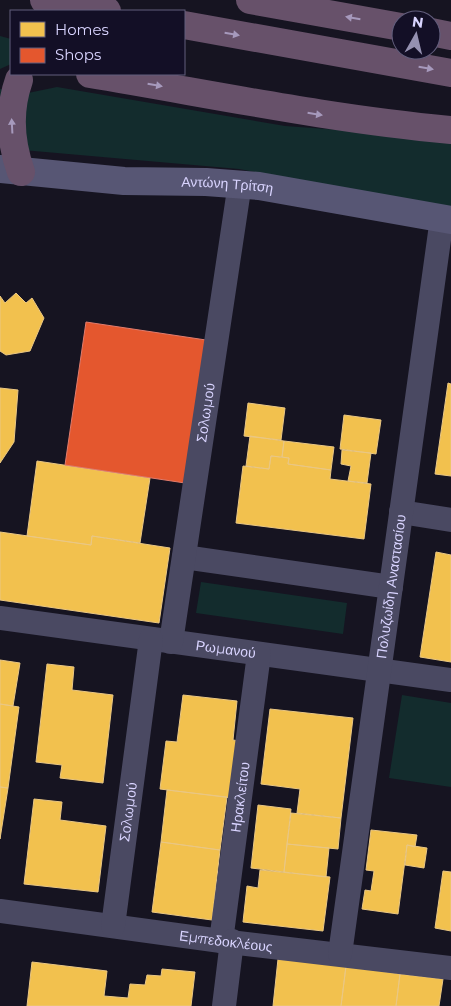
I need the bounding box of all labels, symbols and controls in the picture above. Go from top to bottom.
legend [10,10,185,75]
north arrow [391,10,441,60]
text: N [411,12,425,32]
one-way arrow [345,14,361,22]
text: Homes [55,20,109,39]
one-way arrow [224,30,240,38]
text: Shops [55,45,101,64]
one-way arrow [419,65,435,73]
one-way arrow [148,82,164,90]
one-way arrow [308,110,324,118]
one-way arrow [7,118,15,134]
street label: Αντώνη Τρίτση [181,173,275,197]
street label: Σολωμού [192,382,219,444]
street label: Πολυζωίδη Αναστασίου [372,513,410,660]
street label: Ρωμανού [195,636,257,662]
street label: Ηρακλείτου [226,761,254,834]
street label: Σολωμού [115,781,141,843]
street label: Εμπεδοκλέους [178,926,274,956]

